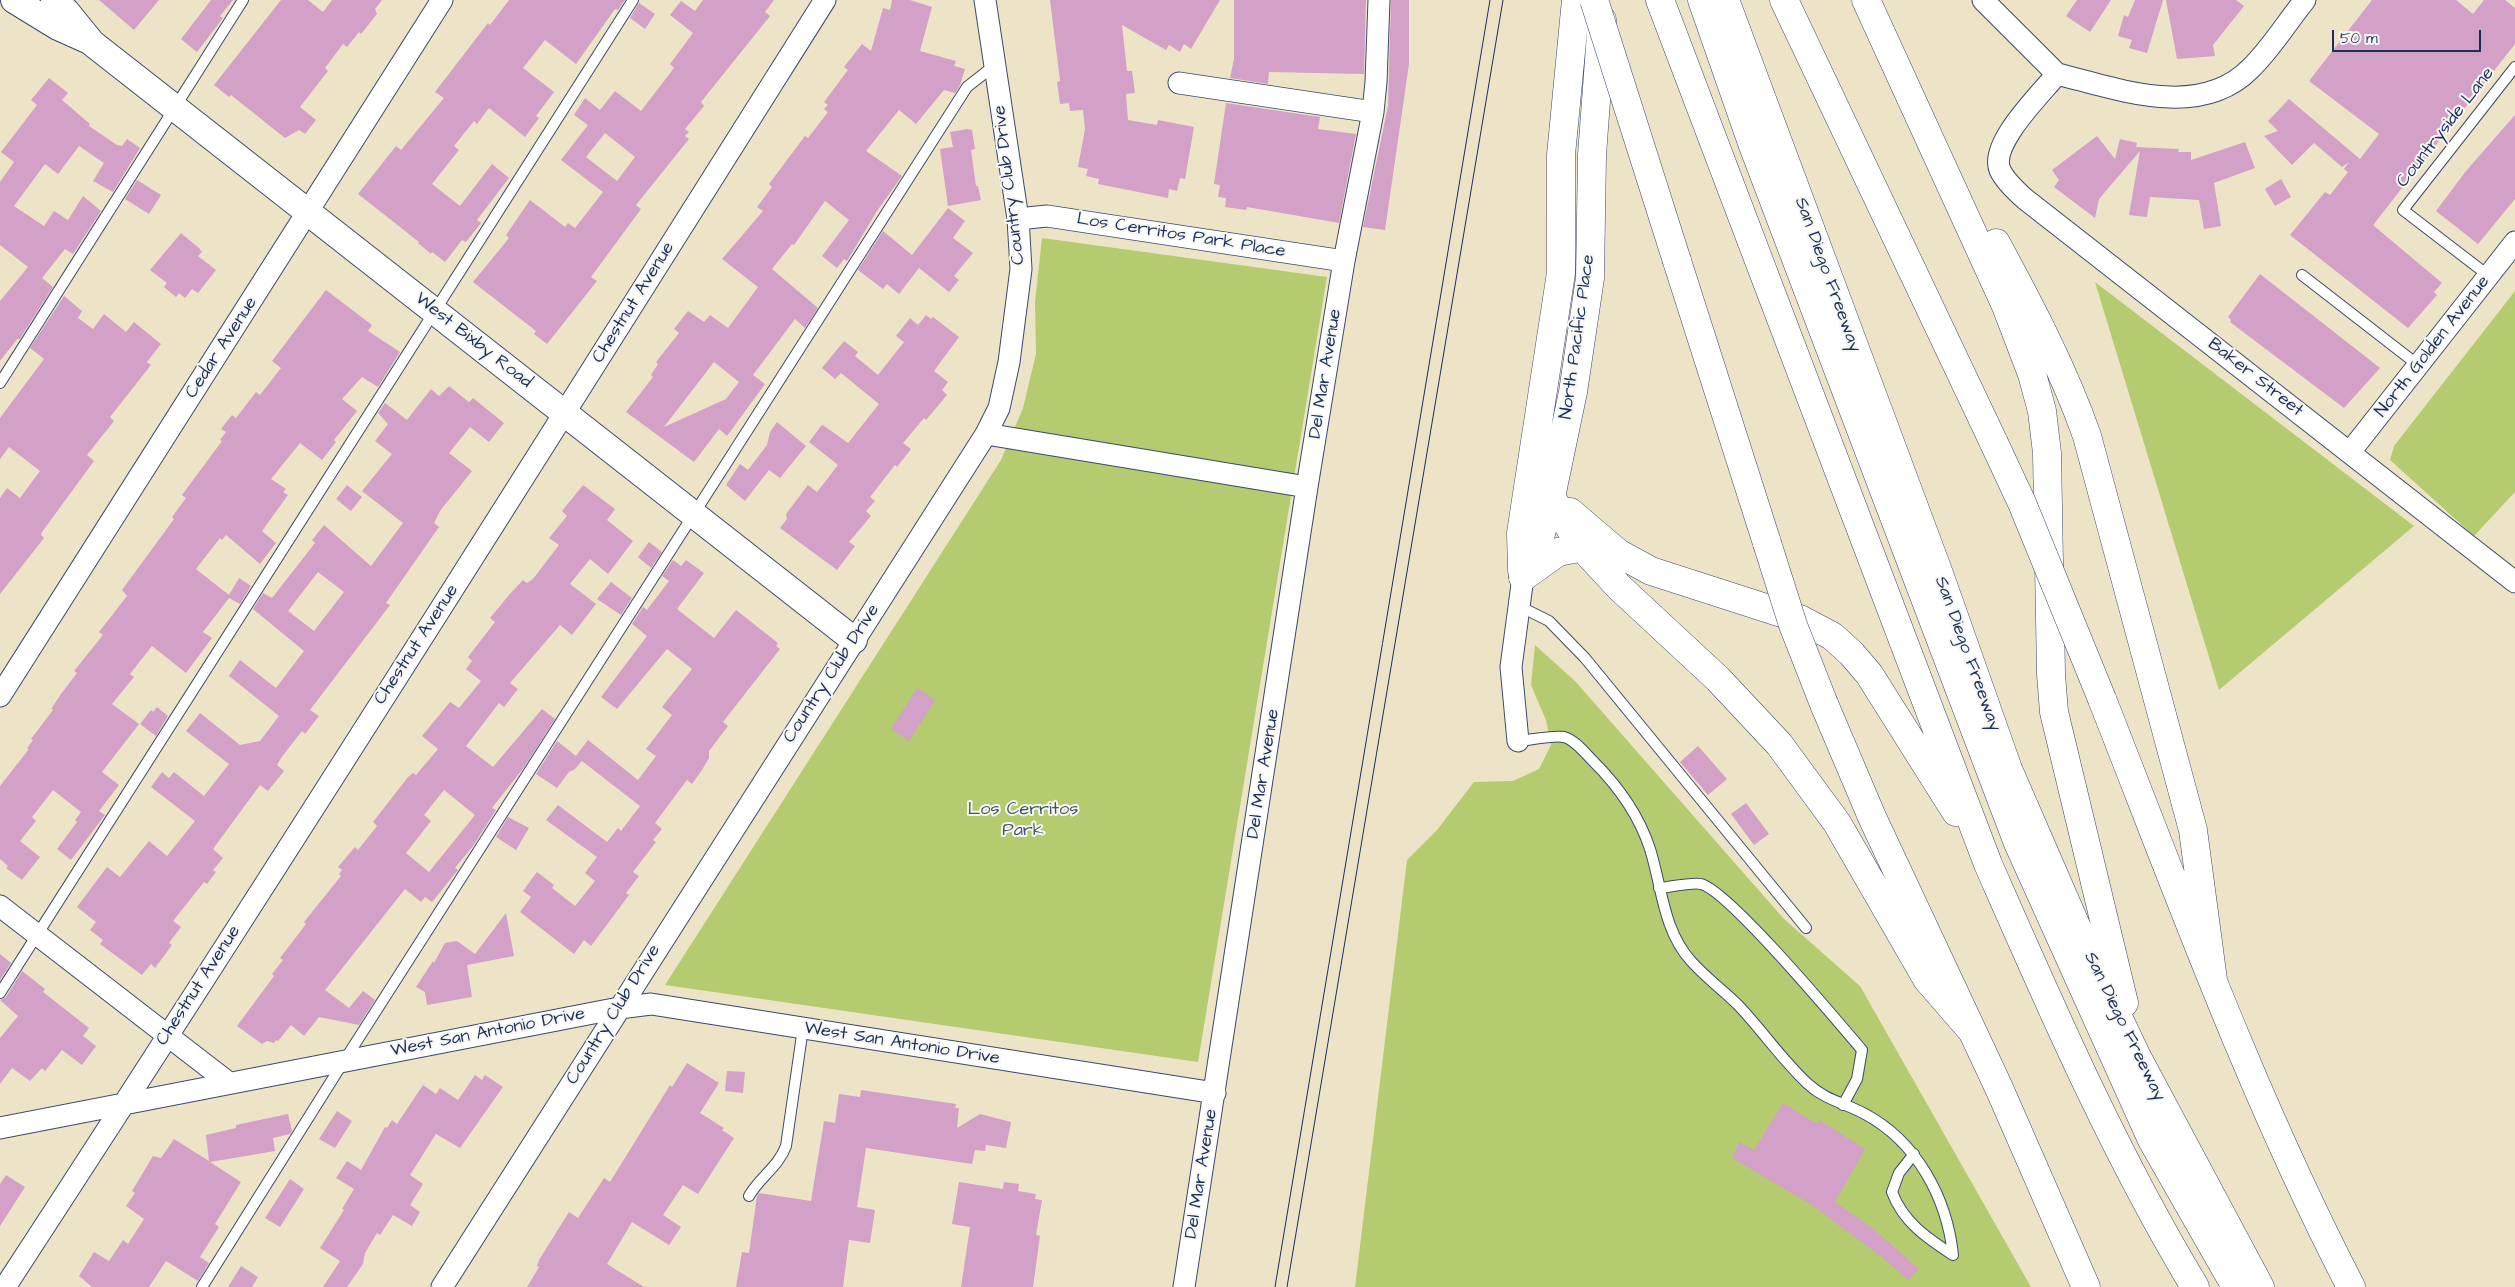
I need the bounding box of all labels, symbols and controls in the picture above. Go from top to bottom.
scale bar [2335,20,2484,52]
text: 50 m [2340,28,2378,49]
street label: Countryside Lane [2392,64,2500,192]
street label: Country Club Drive [989,104,1031,266]
street label: San Diego Freeway [1789,195,1865,355]
street label: Los Cerritos Park Place [1075,209,1287,263]
street label: Chestnut Avenue [588,238,680,368]
street label: North Pacific Place [1556,253,1600,421]
street label: North Golden Avenue [2371,272,2495,422]
street label: West Bixby Road [410,289,536,393]
street label: Cedar Avenue [181,293,263,403]
street label: Del Mar Avenue [1305,308,1347,440]
street label: Baker Street [2203,334,2307,422]
street label: San Diego Freeway [1929,574,2005,734]
street label: Chestnut Avenue [370,581,464,709]
street label: Country Club Drive [779,601,885,747]
street label: Del Mar Avenue [1243,708,1285,840]
park label: Los Cerritos Park [968,799,1078,842]
street label: Chestnut Avenue [152,922,246,1050]
street label: Country Club Drive [562,941,666,1089]
street label: San Diego Freeway [2079,949,2169,1105]
street label: West San Antonio Drive [389,1004,587,1062]
street label: West San Antonio Drive [803,1018,1001,1070]
street label: Del Mar Avenue [1181,1108,1223,1240]

